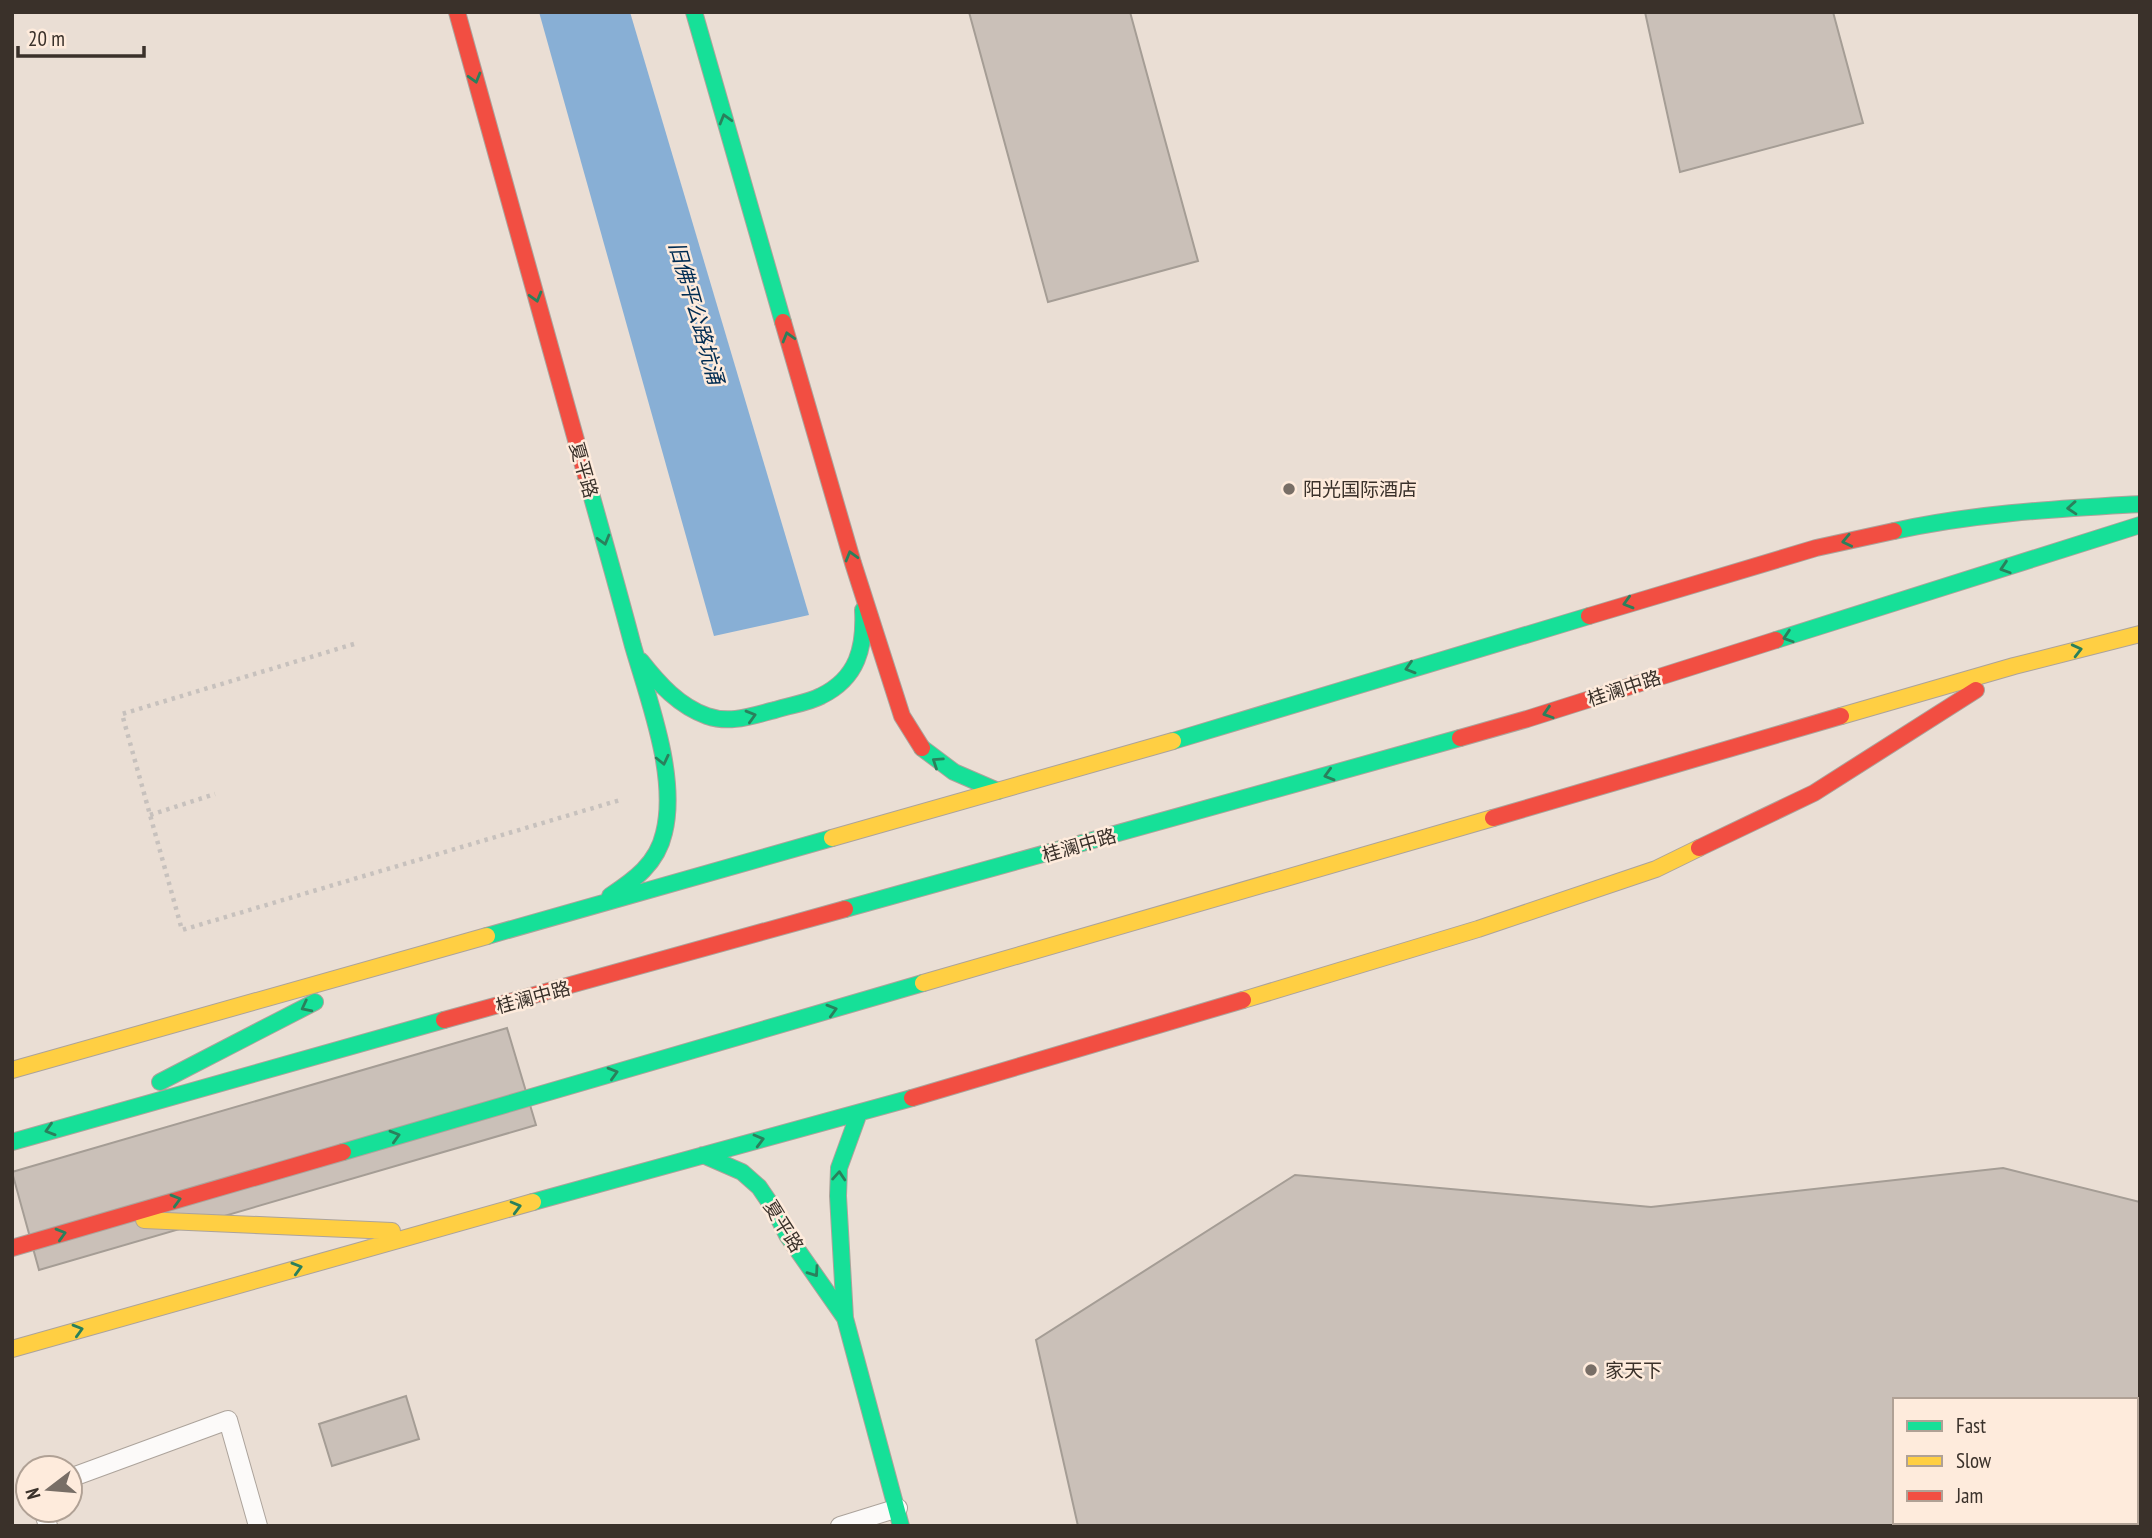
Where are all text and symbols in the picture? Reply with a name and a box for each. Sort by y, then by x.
scale bar [18,14,144,58]
text: 20 m [28,25,65,52]
one-way arrow [467,72,481,84]
one-way arrow [718,113,733,125]
water label: 旧佛平公路坑涌 [663,238,730,389]
one-way arrow [528,291,542,303]
one-way arrow [781,331,796,343]
street label: 夏平路 [565,439,603,501]
place label: 阳光国际酒店 [1303,477,1417,501]
marker: 阳光国际酒店 [1281,481,1297,497]
one-way arrow [2066,500,2077,515]
one-way arrow [1841,533,1853,548]
one-way arrow [595,534,610,546]
one-way arrow [844,550,859,562]
one-way arrow [1999,560,2011,574]
one-way arrow [1622,595,1634,609]
one-way arrow [1782,628,1794,643]
one-way arrow [2071,644,2083,658]
one-way arrow [1405,660,1417,675]
street label: 桂澜中路 [1584,665,1664,711]
one-way arrow [1542,704,1554,719]
one-way arrow [745,710,757,724]
one-way arrow [654,754,669,766]
one-way arrow [932,758,945,771]
one-way arrow [1323,766,1335,781]
street label: 桂澜中路 [1039,823,1119,867]
street label: 桂澜中路 [493,976,573,1018]
one-way arrow [301,999,313,1012]
one-way arrow [825,1003,837,1018]
one-way arrow [607,1067,619,1081]
one-way arrow [45,1122,57,1137]
one-way arrow [388,1130,400,1145]
one-way arrow [753,1134,765,1148]
one-way arrow [832,1170,847,1181]
one-way arrow [170,1194,182,1208]
street label: 夏平路 [759,1195,809,1257]
one-way arrow [510,1200,522,1215]
one-way arrow [55,1227,67,1242]
one-way arrow [291,1262,303,1277]
one-way arrow [806,1264,818,1277]
one-way arrow [72,1324,84,1338]
place label: 家天下 [1605,1358,1662,1382]
marker: 家天下 [1583,1362,1599,1378]
legend [1893,1398,2138,1524]
text: Fast [1956,1412,1986,1439]
text: Slow [1956,1447,1992,1474]
north arrow [14,1454,84,1524]
text: Jam [1955,1482,1983,1509]
text: N [20,1485,46,1502]

